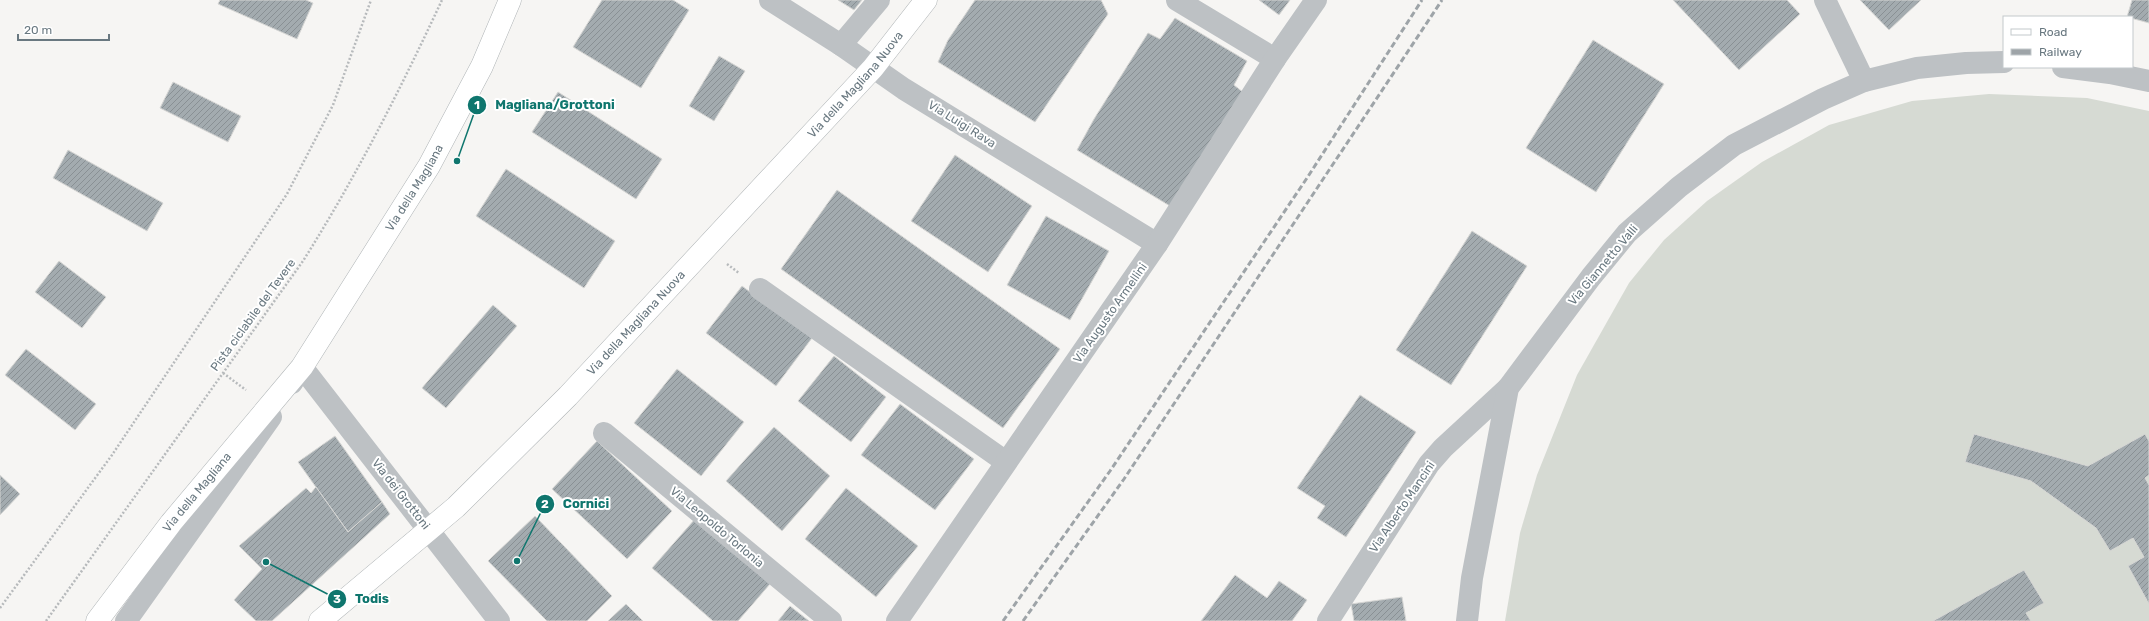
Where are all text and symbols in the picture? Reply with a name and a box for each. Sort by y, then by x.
scale bar [18,16,109,42]
legend [2003,16,2133,68]
text: 20 m [24,23,52,37]
text: Road [2039,25,2067,39]
street label: Via della Magliana Nuova [805,28,906,141]
text: Railway [2039,45,2082,59]
callout: Magliana/Grottoni [467,92,622,117]
text: Magliana/Grottoni [495,97,615,112]
text: 1 [474,98,480,112]
street label: Via Luigi Rava [925,98,999,150]
street label: Via della Magliana [383,142,446,234]
street label: Via Giannetto Valli [1565,222,1641,308]
street label: Pista ciclabile del Tevere [208,256,299,374]
street label: Via Augusto Armellini [1070,260,1150,366]
street label: Via della Magliana Nuova [584,268,688,378]
street label: Via della Magliana [160,450,234,535]
street label: Via dei Grottoni [369,456,433,532]
street label: Via Alberto Mancini [1366,459,1438,555]
street label: Via Leopoldo Torlonia [667,484,767,570]
callout: Cornici [535,491,617,516]
text: Cornici [563,496,609,511]
text: 2 [541,497,549,511]
callout: Todis [327,586,397,611]
text: Todis [355,591,389,606]
text: 3 [333,592,341,606]

